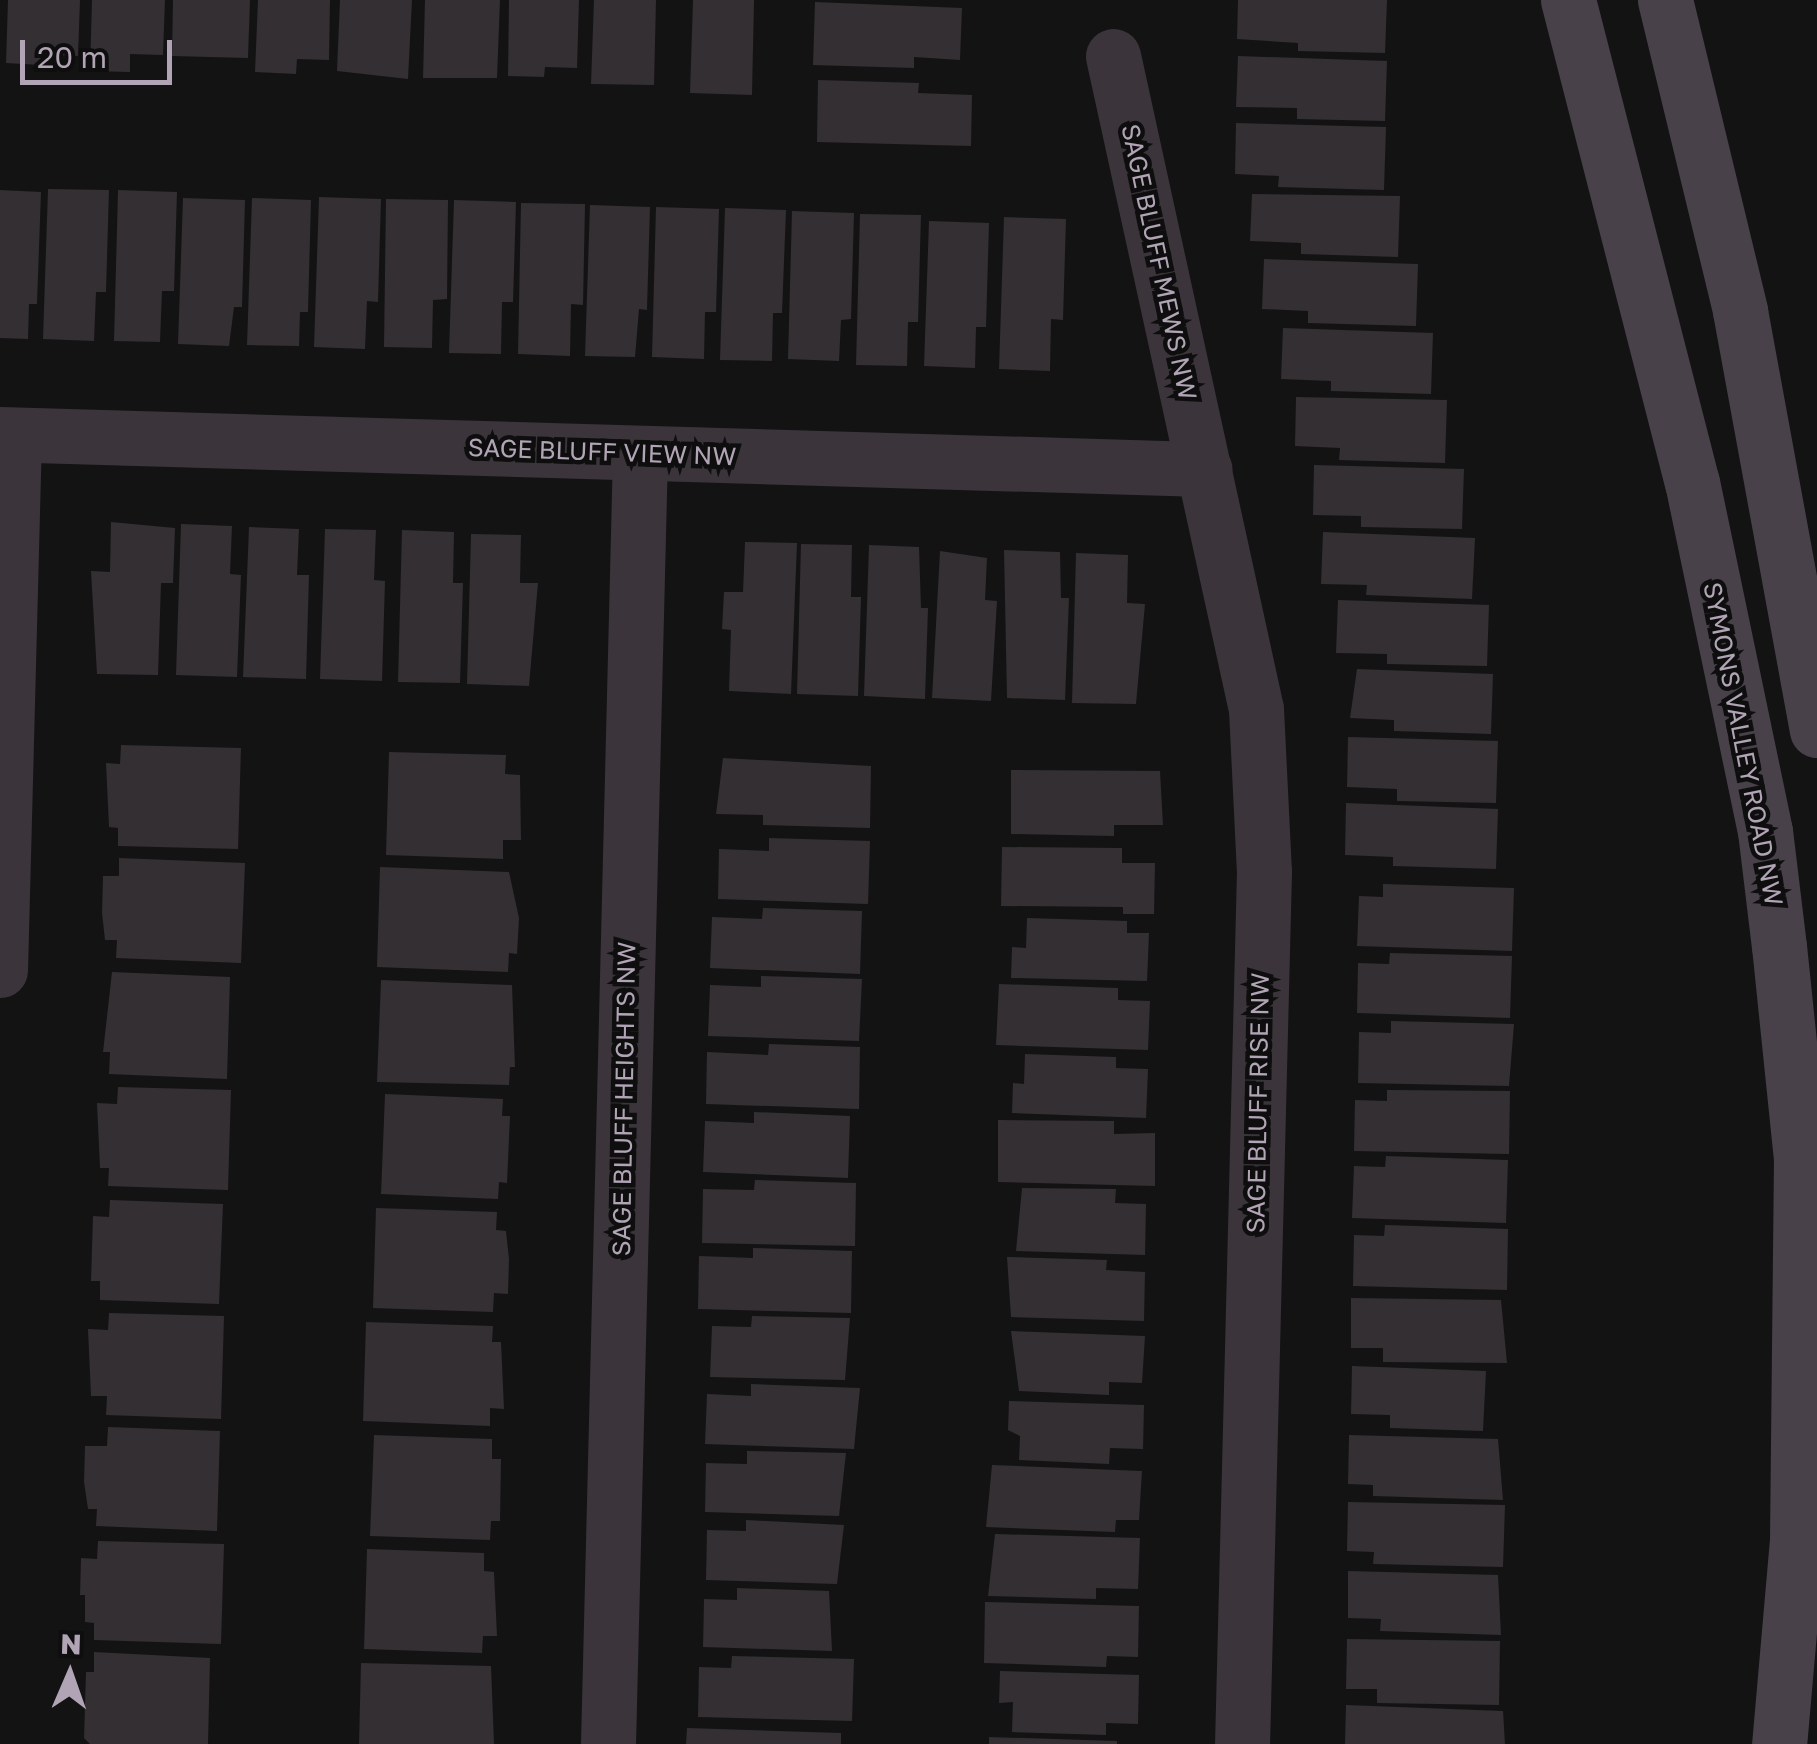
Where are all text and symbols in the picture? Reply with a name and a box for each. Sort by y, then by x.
scale bar [25,20,178,82]
text: 20 m [37,39,107,75]
street label: SAGE BLUFF MEWS NW [1115,121,1203,403]
street label: SAGE BLUFF VIEW NW [467,432,737,472]
street label: SYMONS VALLEY ROAD NW [1697,580,1789,908]
street label: SAGE BLUFF HEIGHTS NW [606,941,642,1257]
street label: SAGE BLUFF RISE NW [1241,972,1275,1234]
north arrow [20,1624,120,1724]
text: N [60,1627,82,1660]

